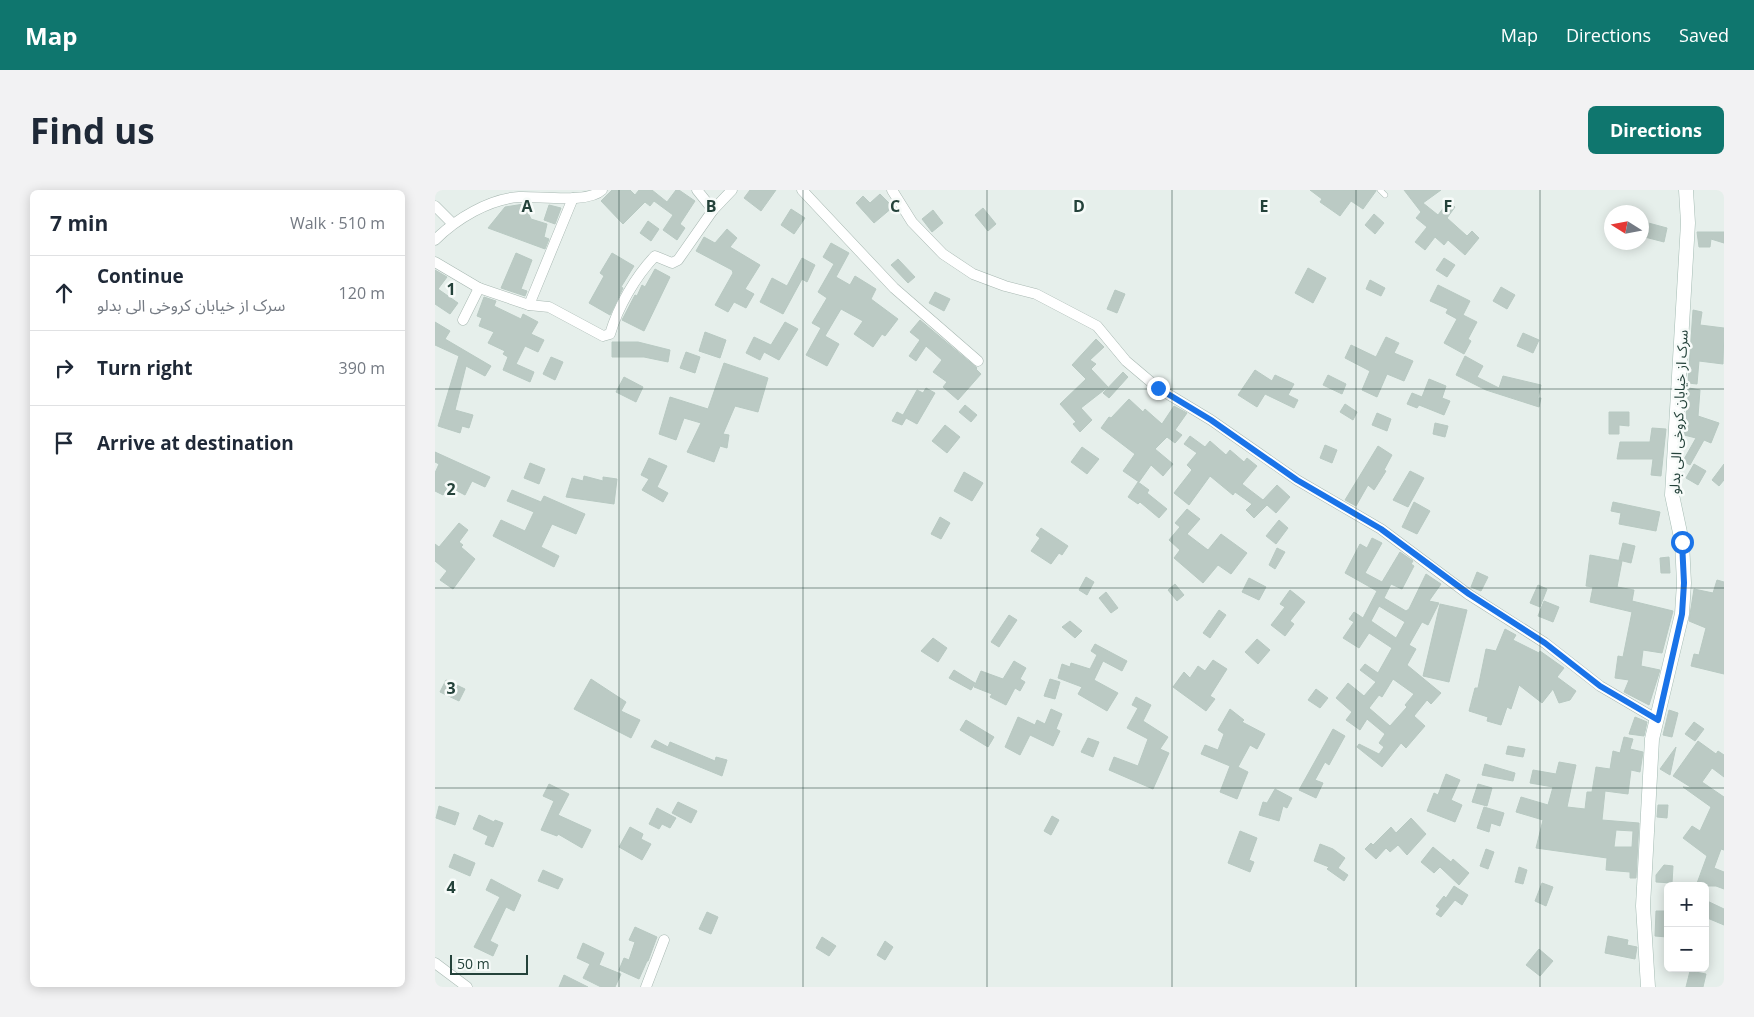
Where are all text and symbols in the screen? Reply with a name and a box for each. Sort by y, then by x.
text: Map [25,19,77,52]
text: Map [1501,23,1538,47]
text: Directions [1566,23,1651,47]
text: Saved [1679,23,1729,47]
button: Directions [1588,106,1724,154]
text: Find us [30,107,155,154]
text: A [521,195,533,217]
text: B [706,195,716,217]
text: C [890,195,900,217]
text: D [1073,195,1085,217]
text: E [1260,195,1269,217]
text: F [1444,195,1452,217]
north arrow [1604,205,1649,250]
text: 7 min [50,209,108,237]
text: Walk · 510 m [290,212,385,234]
text: Continue [97,263,184,289]
text: 1 [446,278,456,300]
icon: ahead [50,279,78,307]
text: 120 m [339,282,385,304]
text: سرک از خیابان کروخی الی بدلو [97,294,285,316]
street label: سرک از خیابان کروخی الی بدلو [1664,329,1692,495]
icon: right [50,354,78,382]
text: Turn right [97,355,192,381]
text: 390 m [339,357,385,379]
route end [1147,377,1170,400]
icon: arrive [50,429,78,457]
text: Arrive at destination [97,430,294,456]
text: 2 [446,478,456,500]
route start [1671,531,1694,554]
text: 3 [446,677,456,699]
text: 4 [446,876,456,898]
map controls [1664,882,1709,972]
button: + [1664,882,1709,927]
button: − [1664,927,1709,972]
scale bar [450,952,527,975]
text: 50 m [457,954,490,973]

